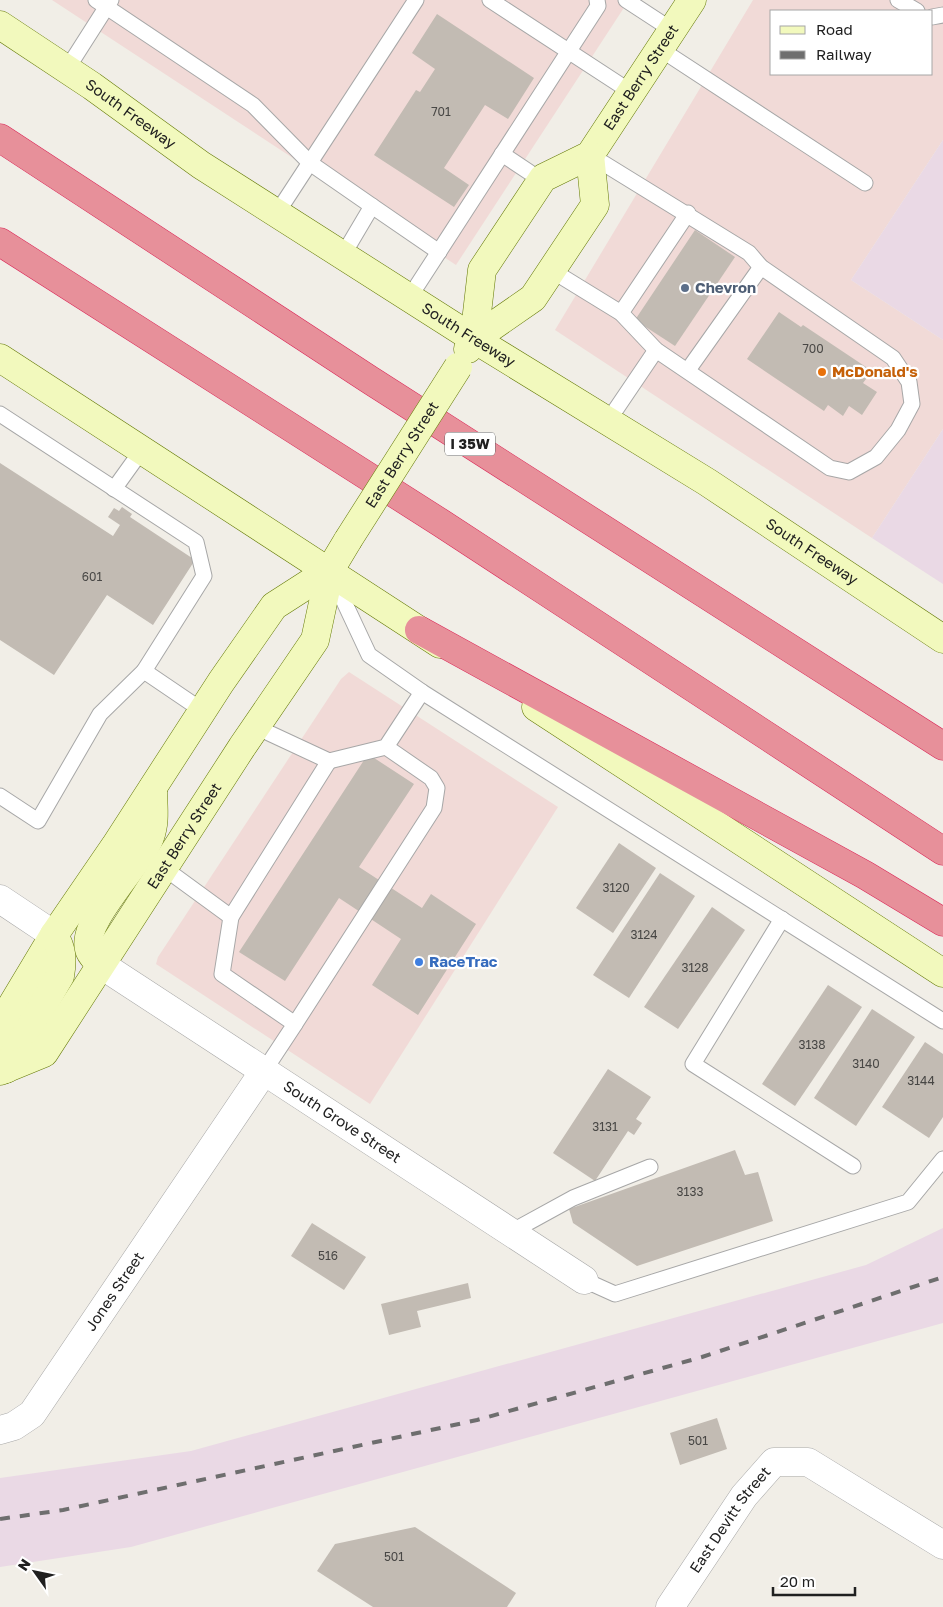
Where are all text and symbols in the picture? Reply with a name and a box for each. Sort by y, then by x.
legend [770,10,933,75]
text: Road [816,20,853,38]
street label: East Berry Street [599,21,681,133]
text: Railway [816,45,872,63]
street label: South Freeway [83,74,180,152]
house number: 701 [431,104,451,119]
place label: Chevron [695,278,756,296]
marker: Chevron [679,282,691,294]
street label: South Freeway [419,298,520,371]
house number: 700 [802,341,824,356]
place label: McDonald's [832,362,918,380]
marker: McDonald's [816,366,828,378]
street label: East Berry Street [361,398,442,511]
road number: I 35W [445,432,495,456]
street label: South Freeway [763,514,862,588]
house number: 601 [82,569,102,584]
street label: East Berry Street [143,779,224,892]
house number: 3120 [602,880,630,895]
house number: 3124 [630,927,658,942]
place label: RaceTrac [429,952,498,970]
marker: RaceTrac [413,956,425,968]
house number: 3128 [681,960,709,975]
house number: 3138 [798,1037,826,1052]
house number: 3140 [852,1056,880,1071]
house number: 3144 [907,1073,935,1088]
street label: South Grove Street [280,1076,405,1166]
house number: 3131 [592,1119,618,1134]
house number: 3133 [677,1184,703,1199]
street label: Jones Street [81,1248,147,1334]
house number: 516 [318,1248,338,1263]
house number: 501 [688,1433,708,1448]
street label: East Devitt Street [685,1462,774,1576]
north arrow [10,1547,60,1597]
house number: 501 [384,1549,404,1564]
text: N [14,1556,34,1574]
scale bar [773,1564,856,1596]
text: 20 m [780,1572,815,1590]

